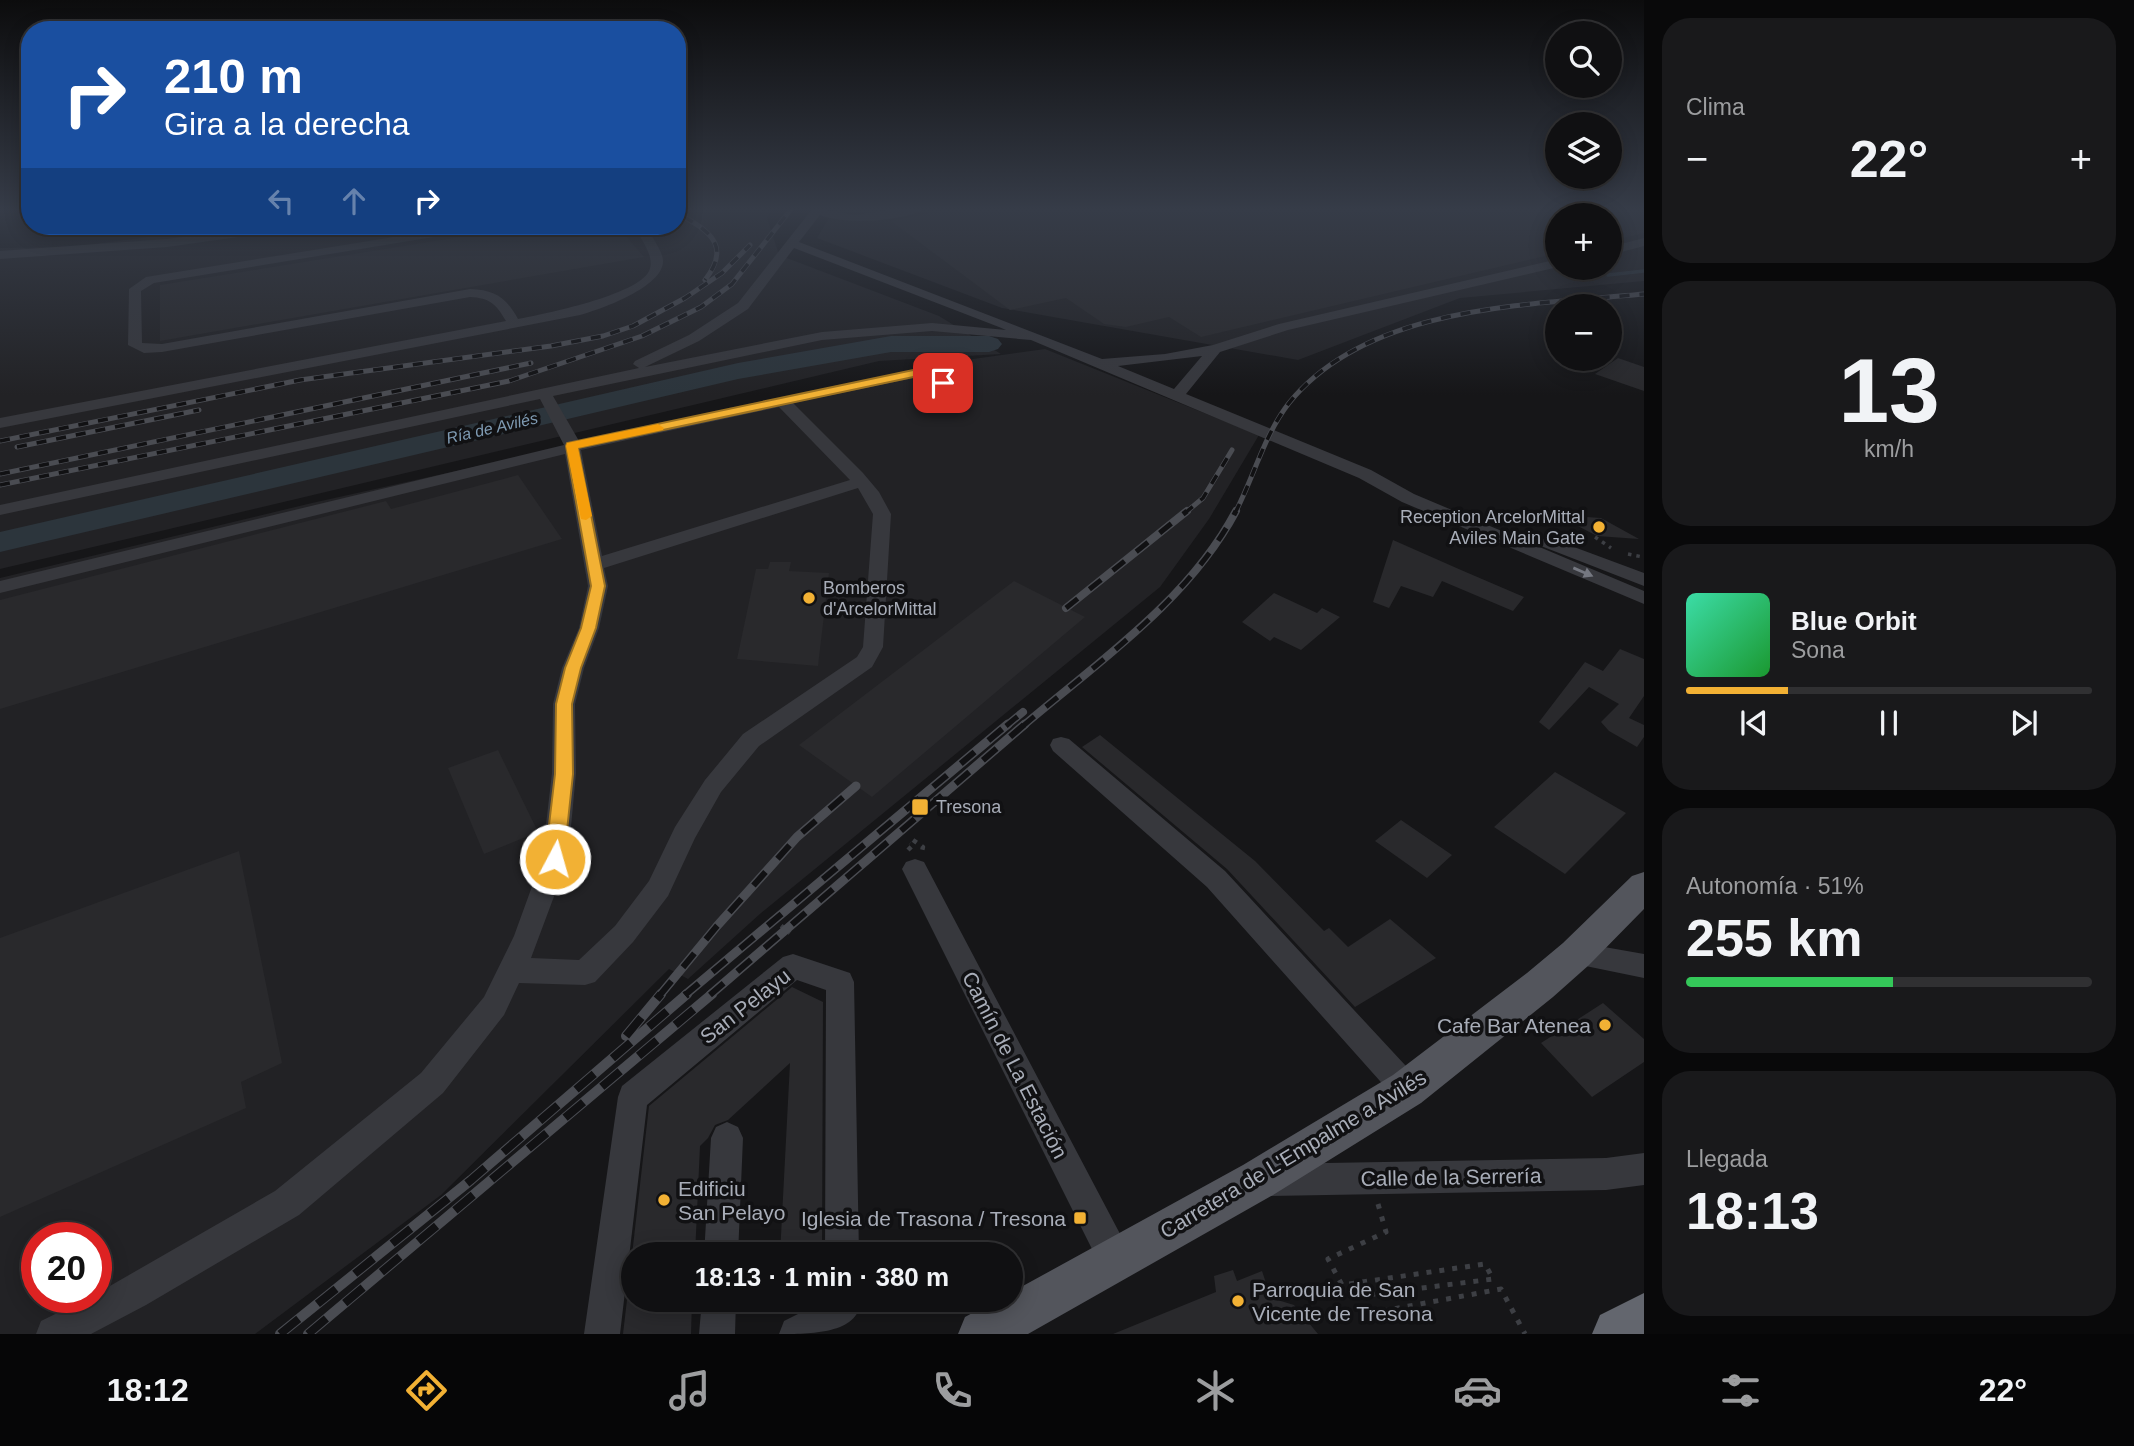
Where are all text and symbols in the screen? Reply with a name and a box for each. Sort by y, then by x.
map controls [1545,21,1622,371]
button: search [1545,21,1622,98]
icon: right [49,49,140,140]
text: 210 m [164,49,303,103]
text: Clima [1686,94,1745,120]
text: Gira a la derecha [164,106,409,142]
button: layers [1545,112,1622,189]
text: 22° [1850,130,1928,188]
text: − [1686,138,1708,180]
text: + [2070,138,2092,180]
icon: left [262,182,300,220]
icon: ahead [335,182,373,220]
icon: right [408,182,446,220]
button: + [1545,203,1622,280]
button: − [1545,294,1622,371]
text: 13 [1838,340,1940,441]
pin [913,353,973,413]
icon: arrive [924,364,962,402]
water label: Ría de Avilés [445,409,539,447]
text: km/h [1864,436,1914,462]
place label: Reception ArcelorMittal Aviles Main Gate [1400,507,1585,548]
marker: Reception ArcelorMittal Aviles Main Gate [1591,519,1607,535]
one-way arrow [1573,567,1594,578]
place label: Bomberos d'ArcelorMittal [823,578,936,619]
marker: Bomberos d'ArcelorMittal [801,590,817,606]
text: Blue Orbit [1791,606,1917,636]
text: Sona [1791,637,1845,663]
icon: previous [1735,704,1773,742]
icon: pause [1870,704,1908,742]
icon: next [2005,704,2043,742]
marker: Tresona [910,797,930,817]
place label: Tresona [936,797,1002,817]
position arrow [518,822,592,896]
text: Autonomía · 51% [1686,873,1864,899]
text: 255 km [1686,909,1862,967]
street label: San Pelayu [696,964,794,1048]
street label: Camín de La Estación [958,968,1072,1162]
place label: Cafe Bar Atenea [1437,1014,1591,1037]
marker: Cafe Bar Atenea [1597,1017,1613,1033]
street label: Carretera de L'Empalme a Avilés [1156,1065,1430,1243]
text: Llegada [1686,1146,1768,1172]
street label: Calle de la Serrería [1360,1164,1542,1190]
place label: Edificiu San Pelayo [678,1177,785,1224]
text: 18:13 [1686,1182,1819,1240]
marker: Edificiu San Pelayo [656,1192,672,1208]
place label: Iglesia de Trasona / Tresona [801,1207,1066,1230]
marker: Iglesia de Trasona / Tresona [1072,1210,1088,1226]
speed limit sign: 20 [21,1222,112,1313]
text: 18:13 · 1 min · 380 m [695,1262,949,1292]
place label: Parroquia de San Vicente de Tresona [1252,1278,1433,1325]
marker: Parroquia de San Vicente de Tresona [1230,1293,1246,1309]
icon: directions [402,1366,451,1415]
icon: music [665,1366,714,1415]
icon: phone [928,1366,977,1415]
icon: climate [1191,1366,1240,1415]
icon: car [1453,1366,1502,1415]
icon: filters [1716,1366,1765,1415]
text: 18:12 [107,1372,189,1408]
text: 22° [1979,1372,2027,1408]

